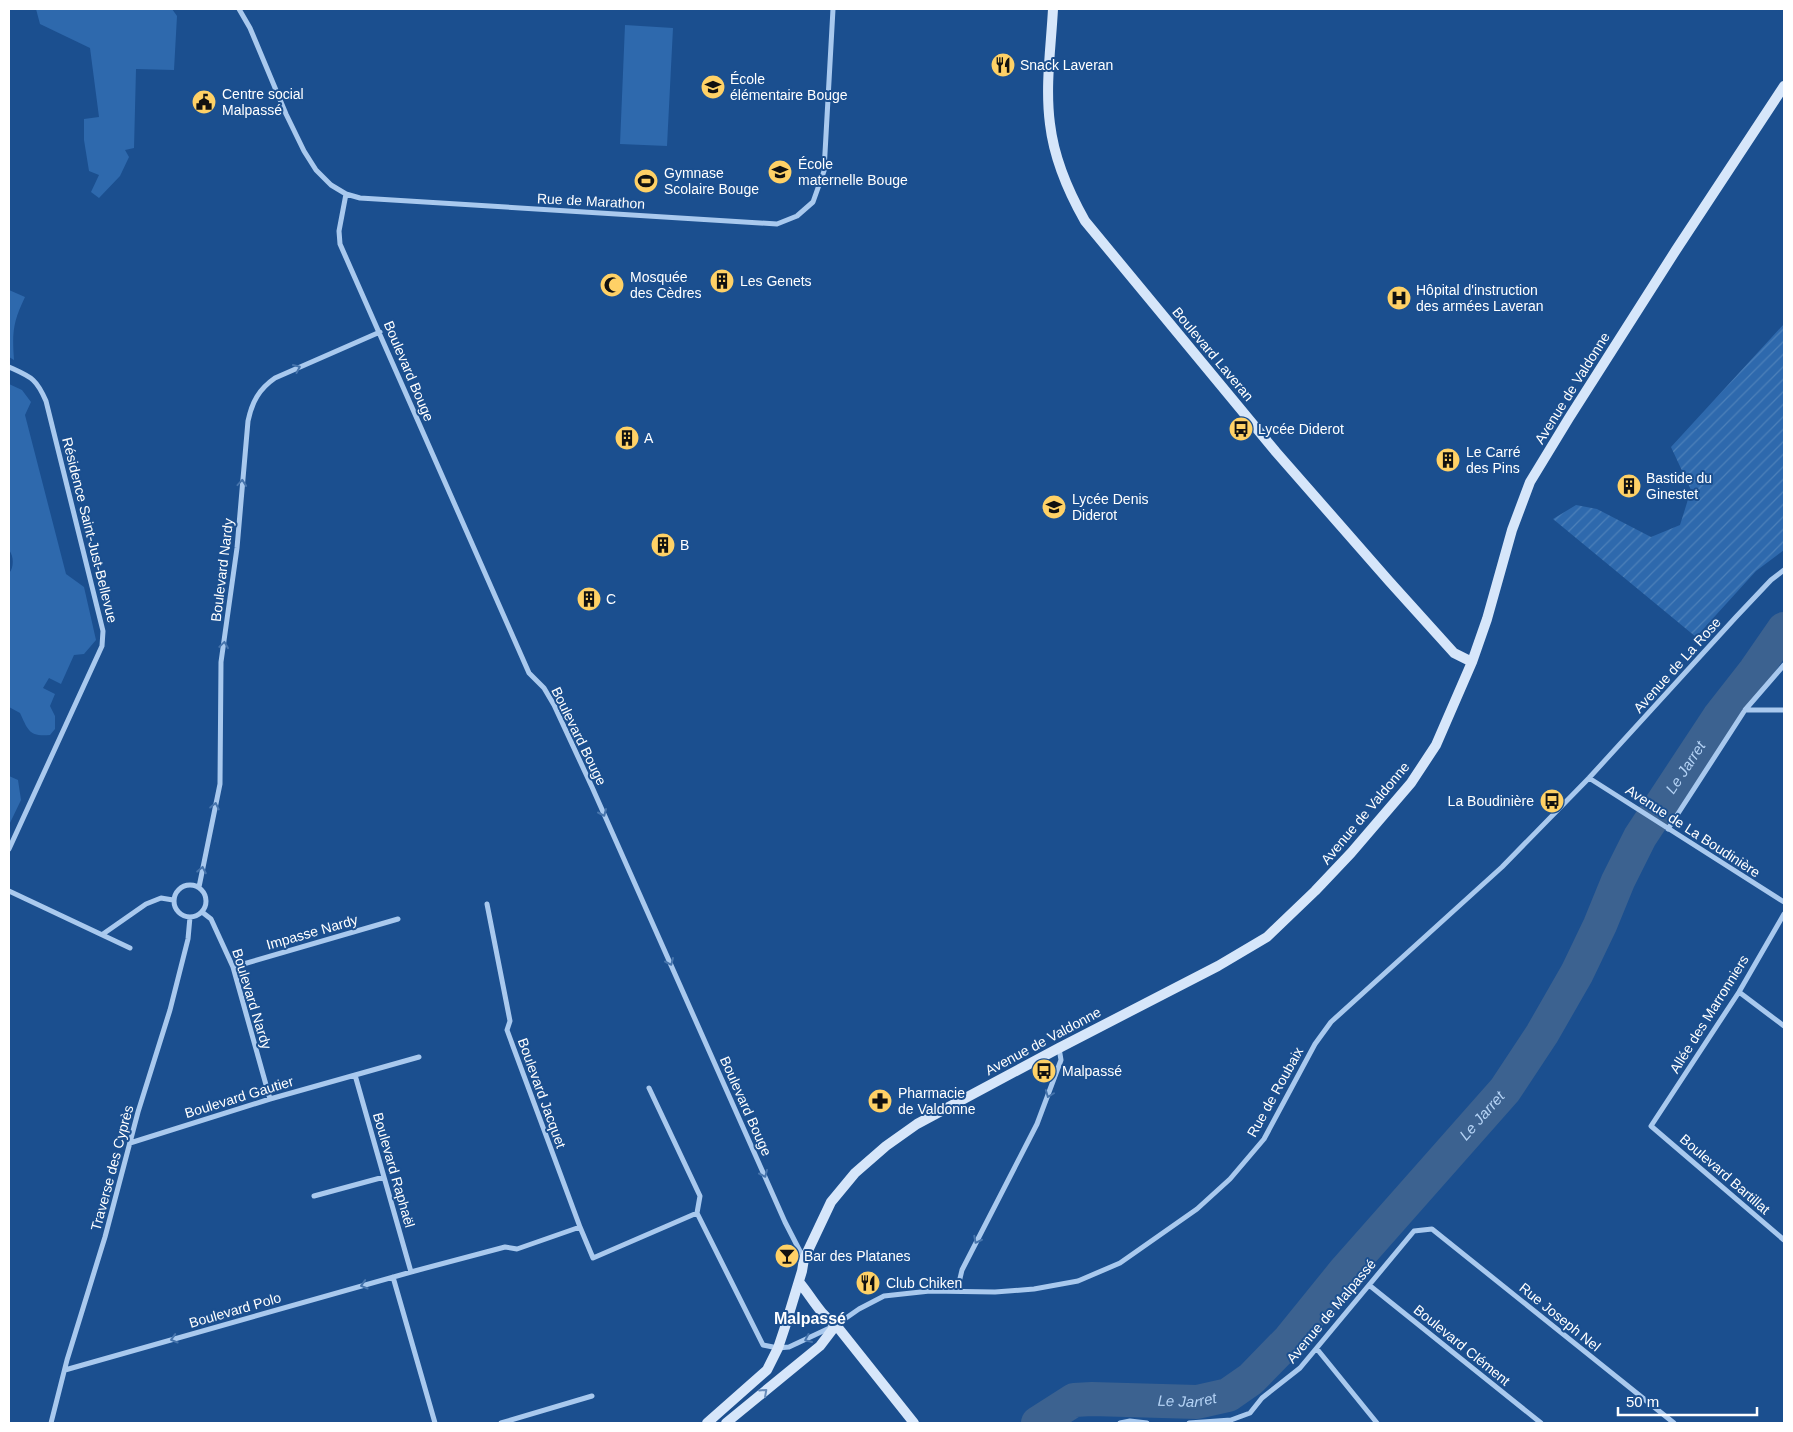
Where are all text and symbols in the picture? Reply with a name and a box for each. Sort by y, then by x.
restaurant icon: Snack Laveran [990,52,1016,78]
place label: Snack Laveran [1020,57,1113,73]
place label: École élémentaire Bouge [730,71,848,103]
school or university icon: École élémentaire Bouge [700,74,726,100]
place label: Centre social Malpassé [222,86,304,118]
public building icon: Centre social Malpassé [191,89,217,115]
place label: École maternelle Bouge [798,156,908,188]
school or university icon: École maternelle Bouge [767,159,793,185]
place label: Gymnase Scolaire Bouge [664,165,759,197]
sports icon: Gymnase Scolaire Bouge [633,168,659,194]
street label: Rue de Marathon [537,190,645,212]
building icon: Les Genets [709,268,735,294]
place label: Mosquée des Cèdres [630,269,702,301]
mosque icon: Mosquée des Cèdres [599,272,625,298]
place label: Les Genets [740,273,812,289]
place label: Hôpital d'instruction des armées Laveran [1416,282,1544,314]
hospital icon: Hôpital d'instruction des armées Laveran [1386,285,1412,311]
street label: Boulevard Laveran [1169,304,1257,404]
street label: Boulevard Bouge [381,318,437,424]
street label: Avenue de Valdonne [1531,329,1613,447]
one-way arrow [292,363,301,374]
bus stop icon: Lycée Diderot [1228,416,1254,442]
place label: Lycée Diderot [1258,421,1344,437]
building icon: A [614,425,640,451]
place label: A [644,430,654,446]
street label: Résidence Saint-Just-Bellevue [59,436,121,625]
place label: Le Carré des Pins [1466,444,1521,476]
building icon: Le Carré des Pins [1435,447,1461,473]
place label: Bastide du Ginestet [1646,470,1712,502]
building icon: Bastide du Ginestet [1616,473,1642,499]
one-way arrow [237,479,248,487]
place label: Lycée Denis Diderot [1072,491,1149,523]
school or university icon: Lycée Denis Diderot [1041,494,1067,520]
street label: Boulevard Nardy [208,517,236,623]
building icon: B [650,532,676,558]
place label: B [680,537,689,553]
building icon: C [576,586,602,612]
place label: C [606,591,616,607]
street label: Avenue de La Rose [1630,614,1724,716]
one-way arrow [218,640,228,649]
street label: Boulevard Bouge [548,684,610,788]
water label: Le Jarret [1662,737,1709,797]
street label: Avenue de Valdonne [1318,758,1413,867]
street label: Avenue de La Boudinière [1623,782,1763,881]
bus stop icon: La Boudinière [1539,788,1565,814]
place label: La Boudinière [1448,793,1534,809]
one-way arrow [209,802,220,811]
one-way arrow [597,808,608,817]
one-way arrow [196,866,206,875]
street label: Impasse Nardy [265,911,359,953]
street label: Boulevard Nardy [229,947,275,1051]
street label: Allée des Marronniers [1666,952,1752,1076]
one-way arrow [663,957,674,966]
street label: Avenue de Valdonne [982,1004,1104,1078]
street label: Boulevard Jacquet [515,1036,569,1150]
street label: Rue de Roubaix [1244,1044,1306,1140]
street label: Boulevard Bouge [717,1054,775,1159]
bus stop icon: Malpassé [1031,1058,1057,1084]
place label: Malpassé [1062,1063,1122,1079]
street label: Boulevard Gautier [183,1073,296,1121]
place label: Pharmacie de Valdonne [898,1085,976,1117]
water label: Le Jarret [1456,1087,1508,1143]
pharmacy icon: Pharmacie de Valdonne [867,1088,893,1114]
one-way arrow [1044,1089,1055,1098]
street label: Traverse des Cyprès [88,1103,136,1233]
street label: Boulevard Raphaël [370,1111,418,1229]
street label: Boulevard Bartillat [1677,1131,1773,1217]
one-way arrow [758,1169,769,1178]
one-way arrow [973,1234,983,1243]
bar icon: Bar des Platanes [774,1243,800,1269]
place label: Bar des Platanes [804,1248,911,1264]
street label: Avenue de Malpassé [1283,1256,1379,1366]
restaurant icon: Club Chiken [855,1270,881,1296]
place label: Club Chiken [886,1275,962,1291]
street label: Rue Joseph Nel [1516,1279,1604,1355]
one-way arrow [360,1280,369,1290]
street label: Boulevard Polo [187,1289,283,1331]
street label: Boulevard Clément [1411,1301,1513,1389]
district label: Malpassé [774,1310,846,1327]
one-way arrow [804,1332,813,1343]
one-way arrow [170,1334,179,1344]
scale bar [1618,1384,1757,1416]
one-way arrow [758,1389,767,1398]
water label: Le Jarret [1157,1389,1219,1410]
text: 50 m [1626,1393,1659,1410]

